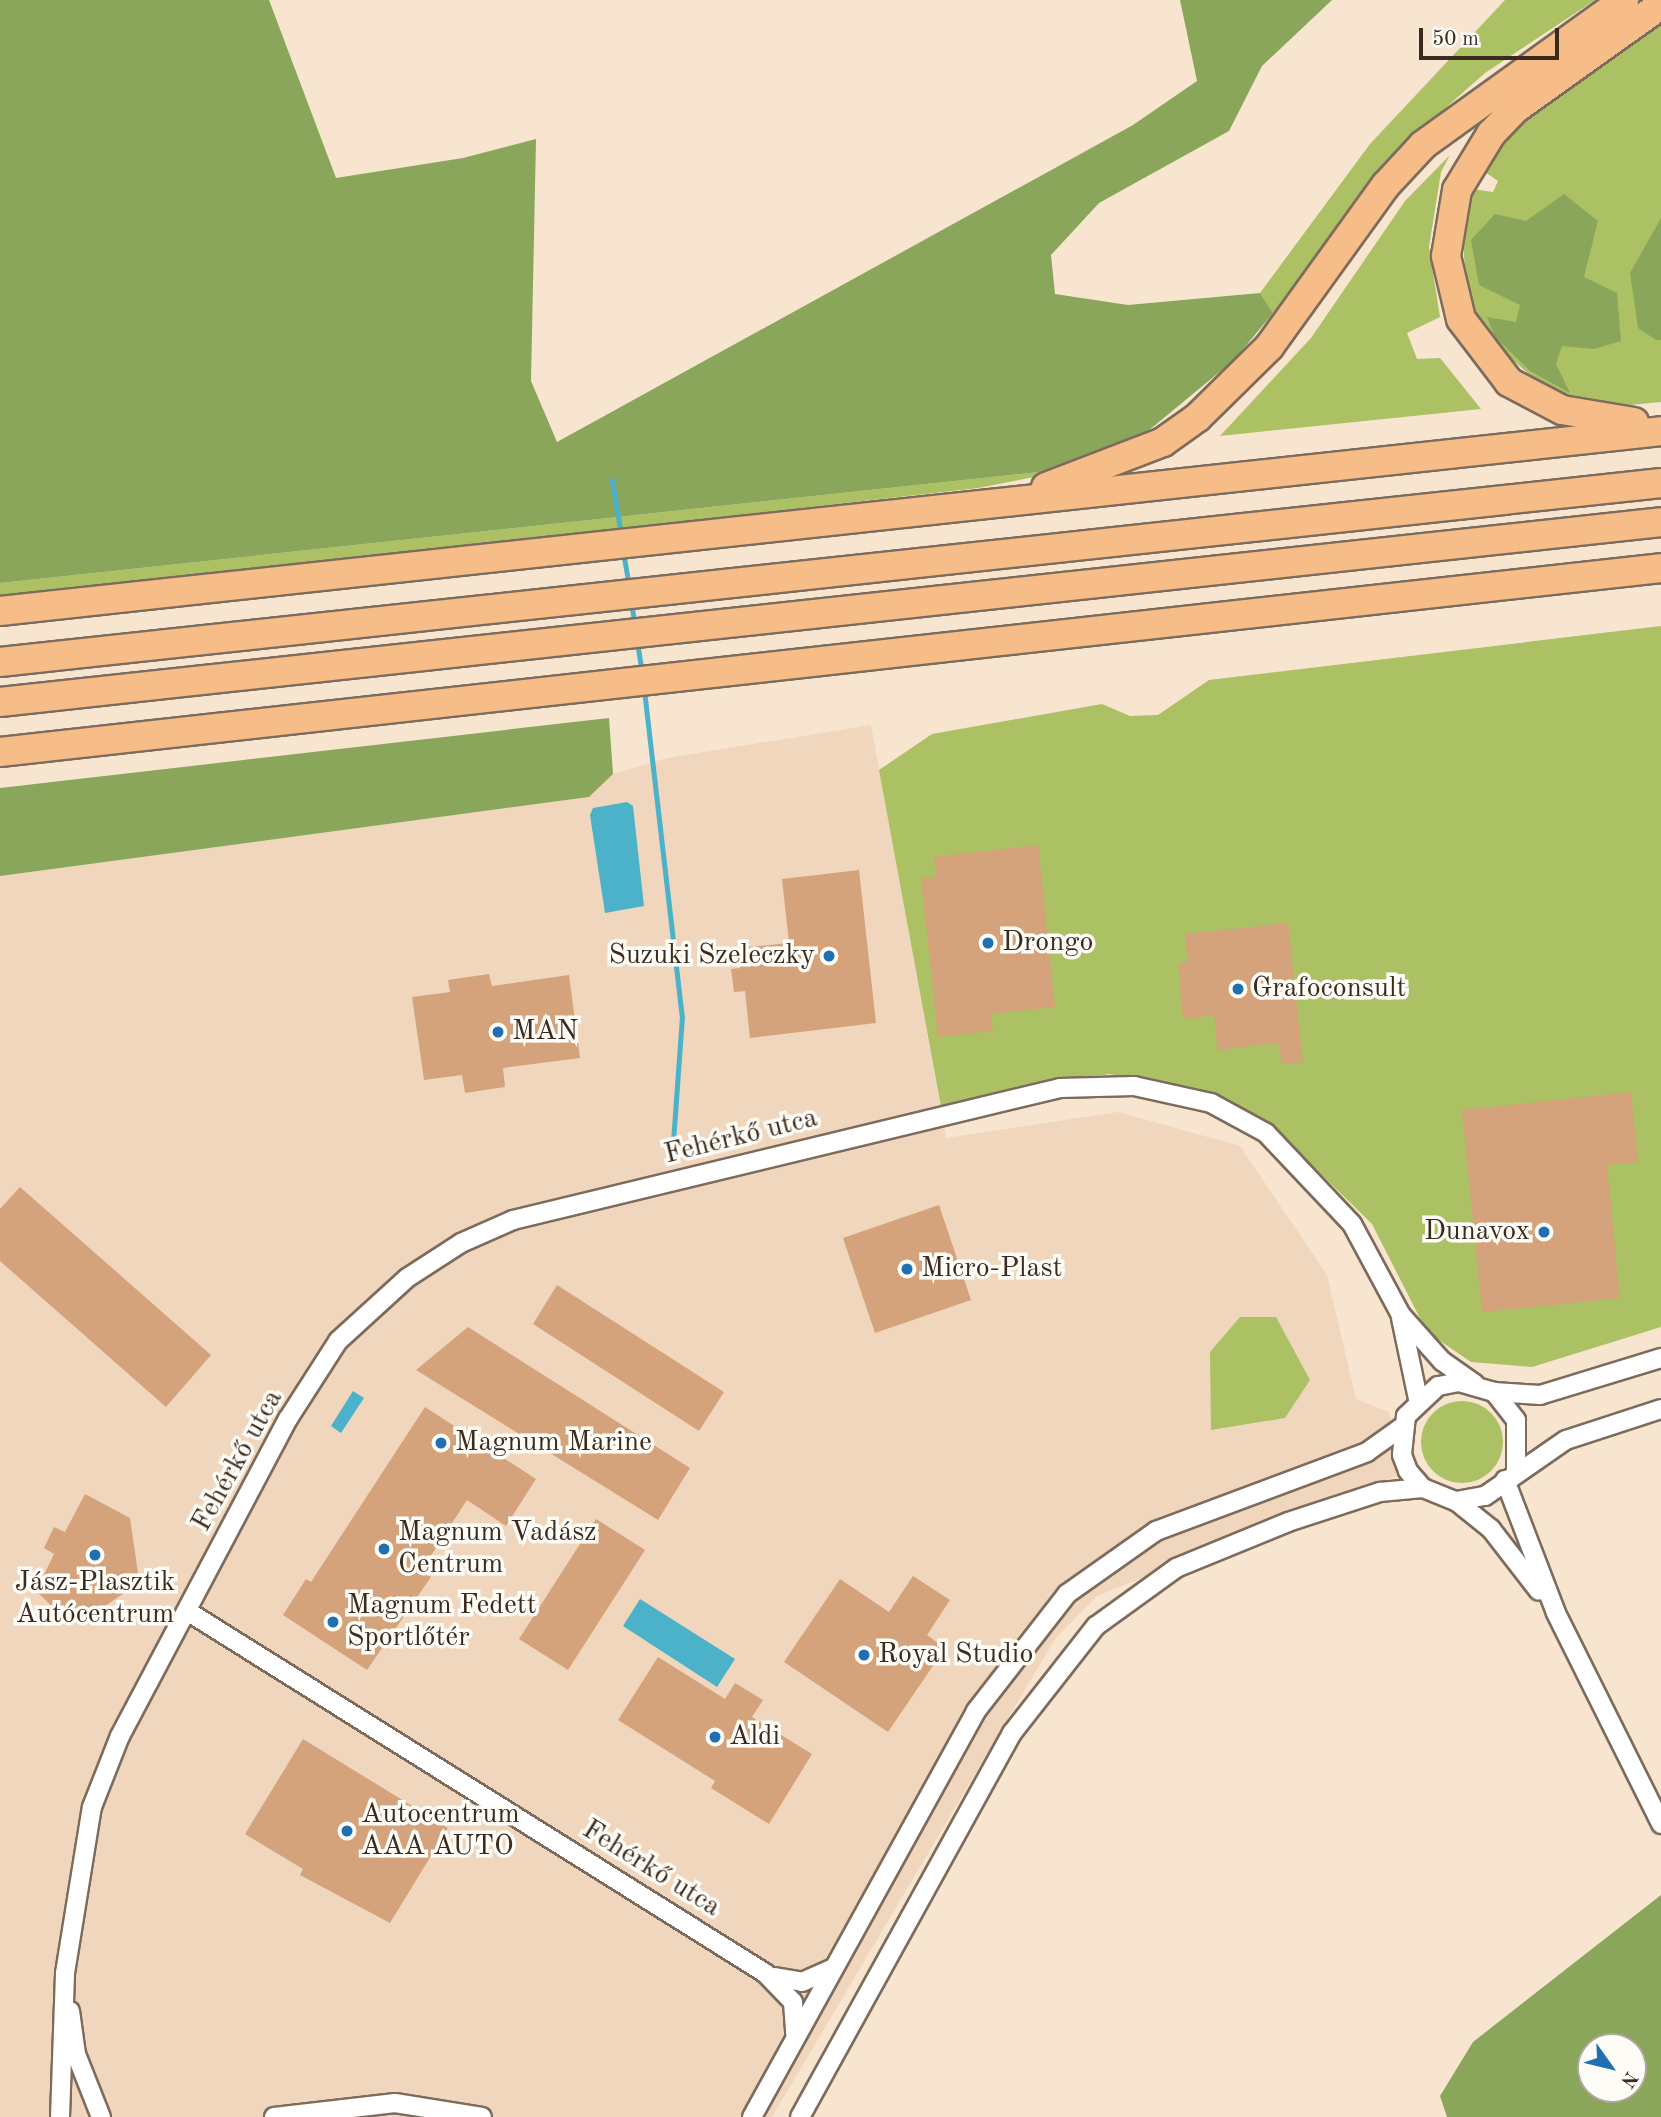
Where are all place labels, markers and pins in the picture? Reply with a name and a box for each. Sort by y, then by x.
place label: Drongo [1002,926,1093,960]
marker: Drongo [980,935,996,951]
place label: Suzuki Szeleczky [609,939,815,973]
marker: Suzuki Szeleczky [821,948,837,964]
place label: Grafoconsult [1252,972,1406,1006]
marker: Grafoconsult [1230,981,1246,997]
place label: MAN [512,1015,578,1049]
marker: MAN [490,1024,506,1040]
place label: Dunavox [1424,1215,1530,1249]
marker: Dunavox [1536,1224,1552,1240]
place label: Micro-Plast [921,1252,1062,1286]
marker: Micro-Plast [899,1261,915,1277]
place label: Magnum Marine [455,1426,652,1460]
marker: Magnum Marine [433,1435,449,1451]
place label: Magnum Vadász Centrum [398,1516,597,1582]
marker: Magnum Vadász Centrum [376,1541,392,1557]
marker: Jász-Plasztik Autócentrum [87,1547,103,1563]
place label: Jász-Plasztik Autócentrum [15,1566,175,1632]
place label: Magnum Fedett Sportlőtér [347,1589,536,1655]
marker: Magnum Fedett Sportlőtér [325,1614,341,1630]
place label: Royal Studio [878,1638,1033,1672]
marker: Royal Studio [856,1647,872,1663]
place label: Aldi [729,1720,780,1754]
marker: Aldi [707,1729,723,1745]
place label: Autocentrum AAA AUTO [361,1798,520,1864]
marker: Autocentrum AAA AUTO [339,1823,355,1839]

